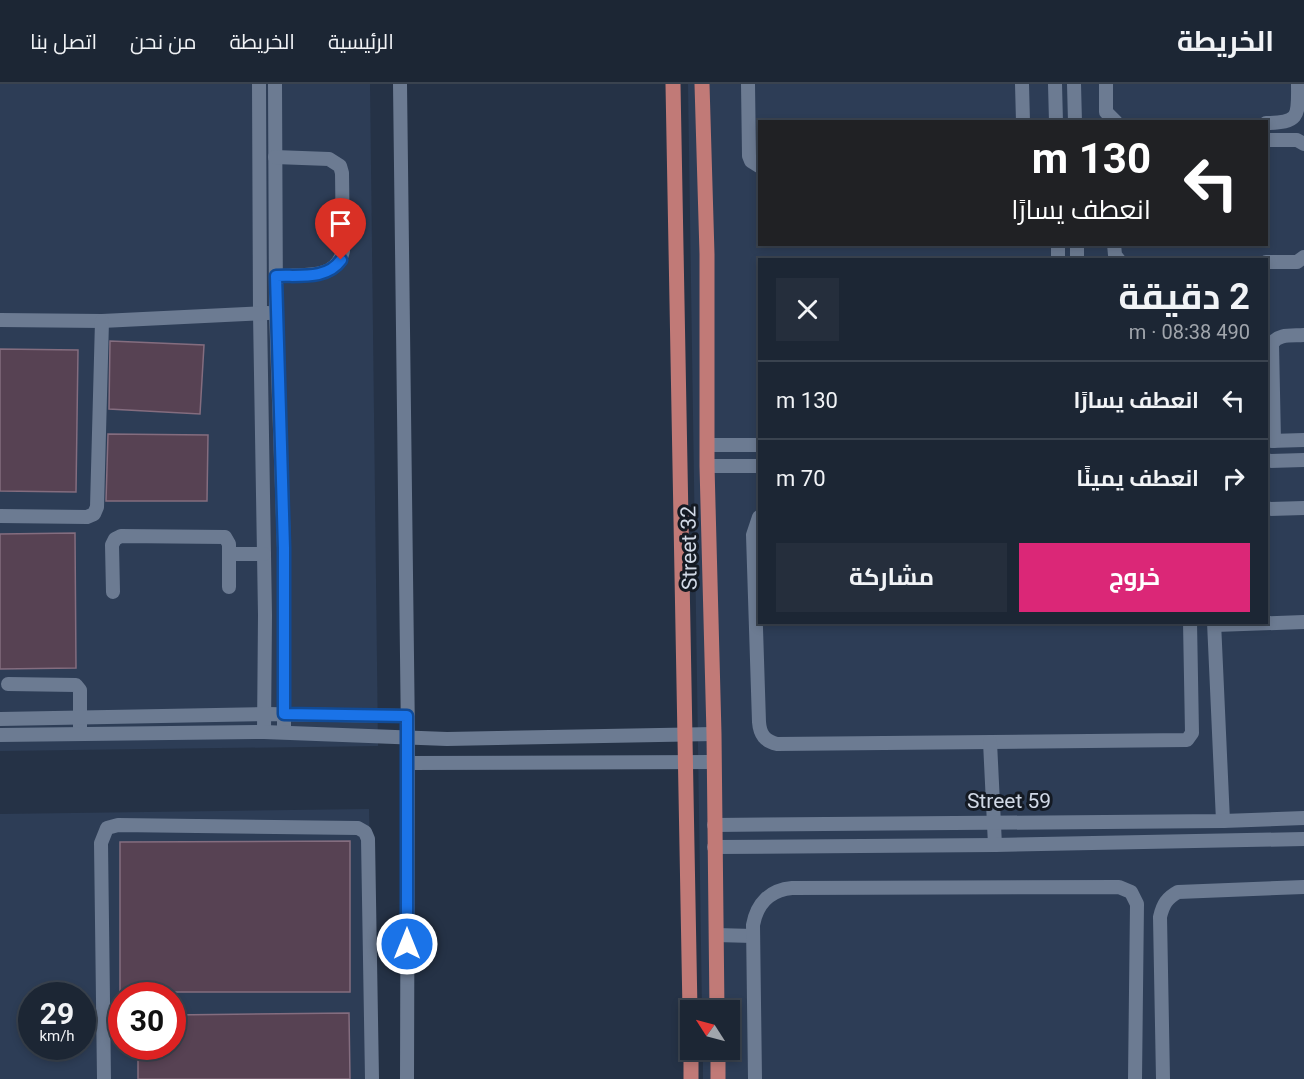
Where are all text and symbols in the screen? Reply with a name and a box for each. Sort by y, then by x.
text: الخريطة [1177,25,1274,58]
text: اتصل بنا [30,30,97,54]
text: من نحن [130,30,196,54]
text: الخريطة [229,30,295,54]
text: الرئيسية [328,30,394,54]
text: 130 m [1032,134,1151,183]
icon: left [1172,144,1250,222]
text: انعطف يسارًا [1011,194,1151,226]
pin [315,198,366,260]
icon: arrive [324,207,357,240]
text: 2 دقيقة [1119,276,1250,318]
button: close [776,278,839,341]
text: 490 m · 08:38 [1129,320,1250,344]
icon: left [1217,384,1250,417]
text: 130 m [776,388,838,413]
text: انعطف يسارًا [1074,388,1199,413]
icon: right [1217,462,1250,495]
text: 70 m [776,466,826,491]
text: انعطف يمينًا [1076,466,1199,491]
street label: Street 32 [676,505,702,590]
button: مشاركة [776,543,1007,612]
button: خروج [1019,543,1250,612]
street label: Street 59 [967,789,1051,813]
position arrow [375,912,439,976]
speed limit sign: 30 [108,982,186,1060]
text: 29 [40,996,74,1031]
north arrow [680,1000,740,1060]
map controls [680,1000,740,1060]
text: km/h [39,1027,75,1045]

